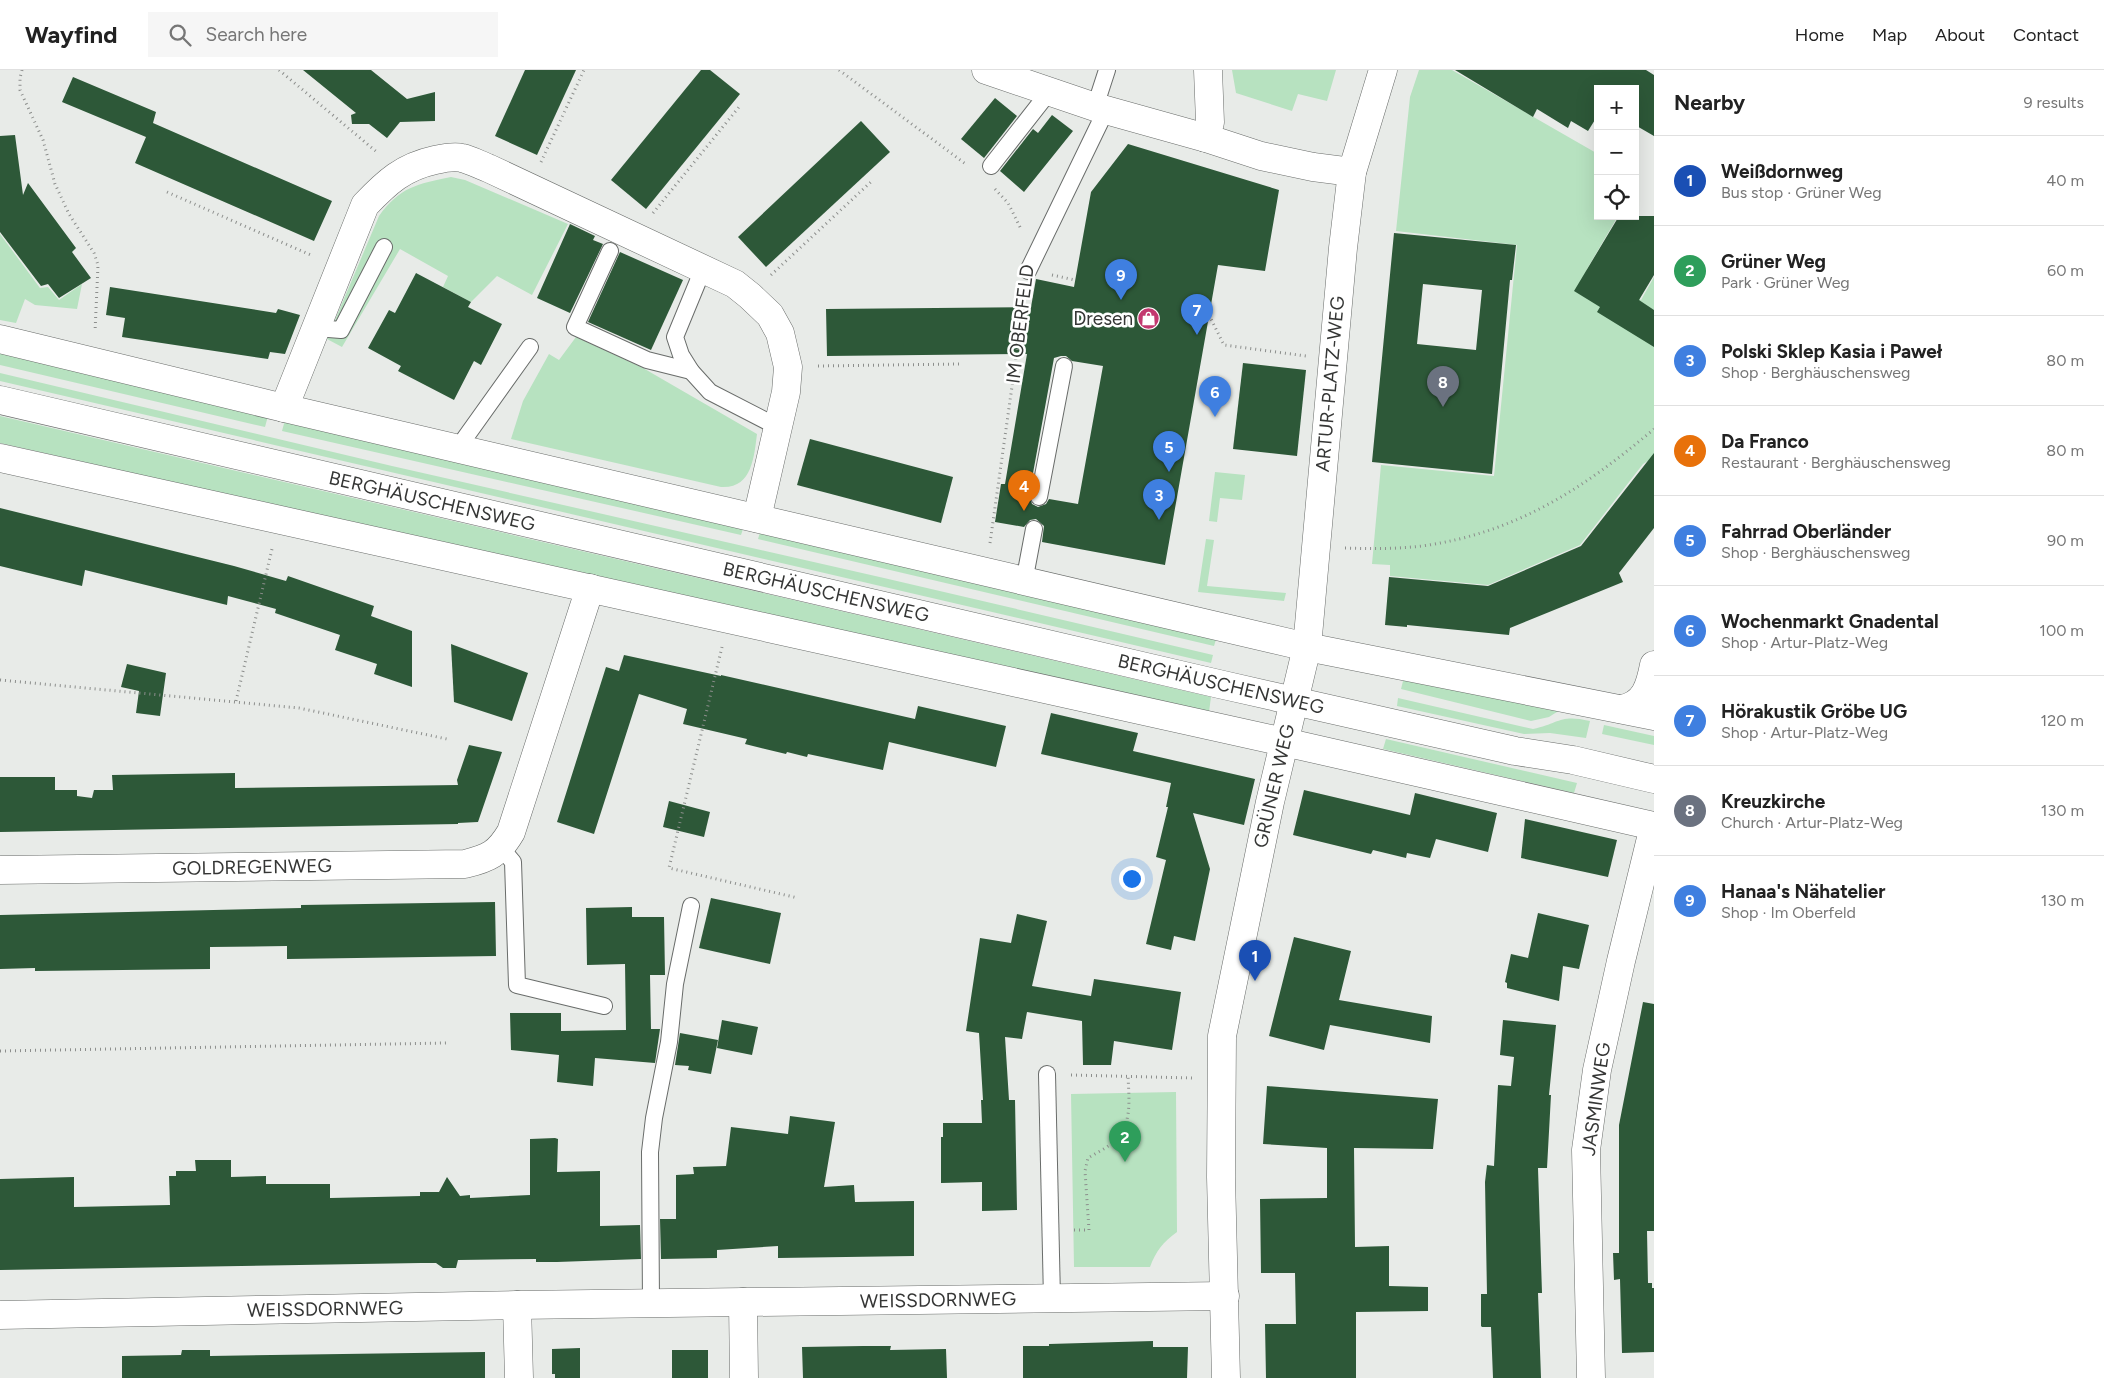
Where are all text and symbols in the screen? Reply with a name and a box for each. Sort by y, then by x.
search box [148,12,498,57]
text: Wayfind [25,20,118,49]
icon: search [166,21,194,49]
text: Search here [206,23,307,46]
text: Home [1795,24,1844,46]
text: Map [1872,24,1907,46]
text: About [1935,24,1985,46]
text: Contact [2013,24,2079,46]
map controls [1594,85,1639,220]
button: + [1594,85,1639,130]
text: Nearby [1674,90,1745,115]
text: 9 results [2023,93,2084,112]
button: − [1594,130,1639,175]
text: Weißdornweg [1721,160,1843,183]
text: 1 [1687,171,1693,190]
text: 40 m [2046,171,2084,190]
button: locate [1594,175,1639,220]
text: Bus stop · Grüner Weg [1721,183,1882,202]
text: Grüner Weg [1721,250,1826,273]
pin: 9 [1105,259,1137,300]
text: 2 [1685,261,1695,280]
text: 60 m [2047,261,2084,280]
street label: IM OBERFELD [1001,263,1039,385]
text: Park · Grüner Weg [1721,273,1850,292]
pin: 7 [1181,294,1213,335]
street label: ARTUR-PLATZ-WEG [1311,295,1349,473]
shop icon: Dresen [1137,306,1161,330]
place label: Dresen [1073,307,1133,330]
text: Polski Sklep Kasia i Paweł [1721,340,1942,363]
text: 3 [1686,351,1694,370]
text: 80 m [2046,351,2084,370]
text: Shop · Berghäuschensweg [1721,363,1910,382]
pin: 8 [1427,366,1459,407]
pin: 6 [1199,376,1231,417]
text: Da Franco [1721,430,1809,453]
pin: 5 [1153,431,1185,472]
text: 4 [1685,441,1695,460]
text: 80 m [2046,441,2084,460]
text: Restaurant · Berghäuschensweg [1721,453,1951,472]
street label: BERGHÄUSCHENSWEG [327,466,537,536]
pin: 4 [1008,470,1040,511]
pin: 3 [1143,479,1175,520]
text: Fahrrad Oberländer [1721,520,1891,543]
text: 5 [1685,531,1695,550]
text: 90 m [2047,531,2084,550]
text: Shop · Berghäuschensweg [1721,543,1910,562]
street label: BERGHÄUSCHENSWEG [721,557,931,627]
text: Wochenmarkt Gnadental [1721,610,1939,633]
text: 6 [1685,621,1695,640]
text: 100 m [2039,621,2084,640]
text: Shop · Artur-Platz-Weg [1721,633,1888,652]
street label: BERGHÄUSCHENSWEG [1116,649,1326,719]
text: Hörakustik Gröbe UG [1721,700,1907,723]
text: 7 [1686,711,1694,730]
text: 120 m [2041,711,2084,730]
street label: GRÜNER WEG [1249,722,1299,850]
text: Shop · Artur-Platz-Weg [1721,723,1888,742]
text: Kreuzkirche [1721,790,1825,813]
text: 8 [1685,801,1695,820]
text: 130 m [2041,801,2084,820]
text: Church · Artur-Platz-Weg [1721,813,1903,832]
street label: GOLDREGENWEG [172,854,332,880]
your location [1119,866,1145,892]
text: Hanaa's Nähatelier [1721,880,1886,903]
text: 9 [1685,891,1695,910]
text: 130 m [2041,891,2084,910]
text: Shop · Im Oberfeld [1721,903,1856,922]
pin: 1 [1239,940,1271,981]
street label: JASMINWEG [1577,1041,1615,1157]
pin: 2 [1109,1121,1141,1162]
street label: WEISSDORNWEG [860,1287,1016,1313]
street label: WEISSDORNWEG [247,1296,403,1322]

